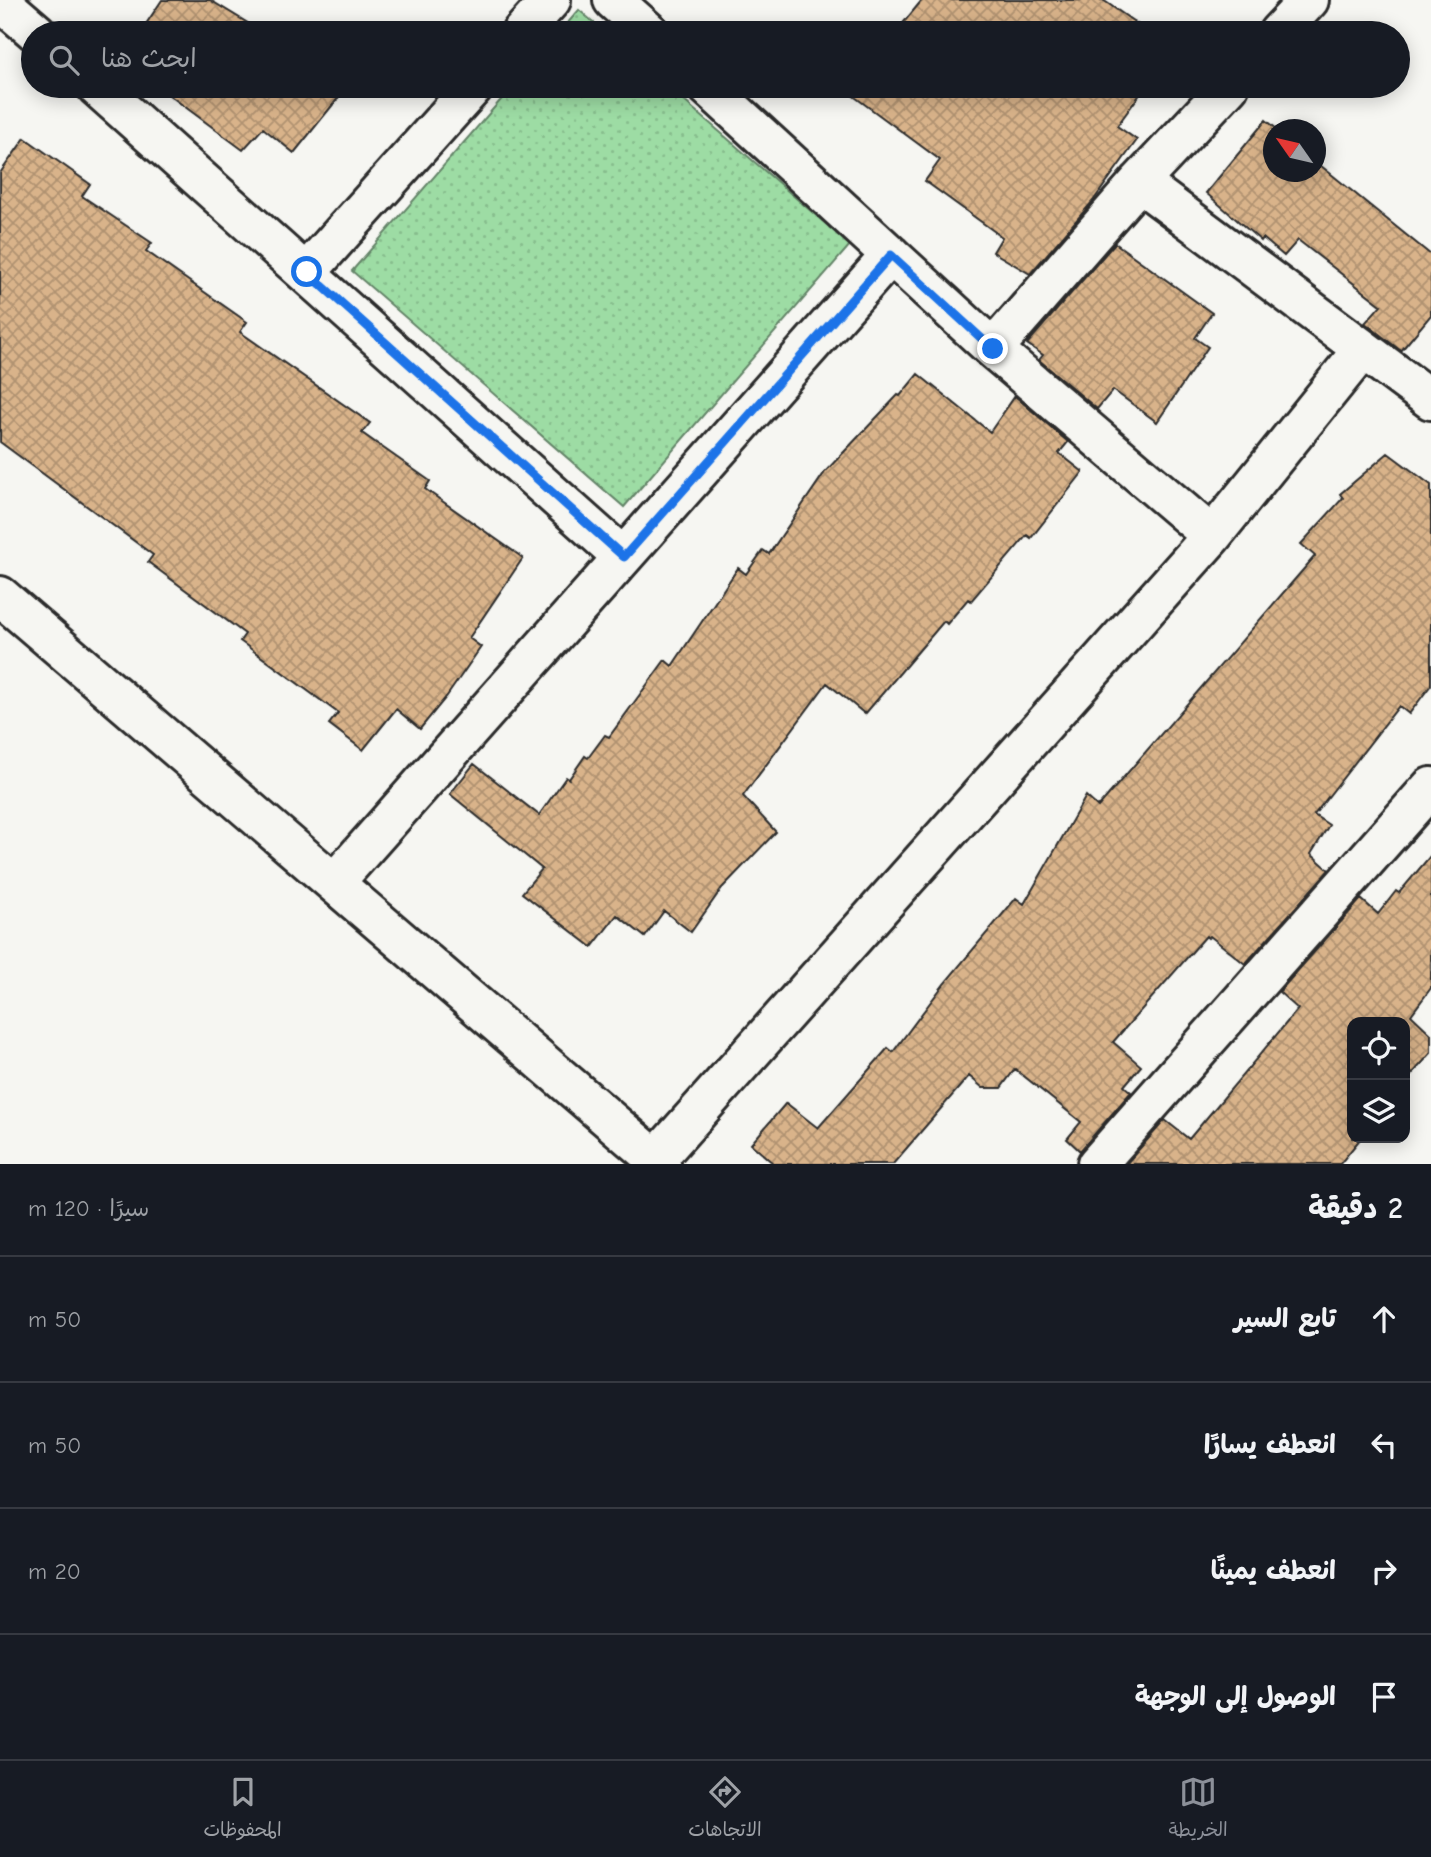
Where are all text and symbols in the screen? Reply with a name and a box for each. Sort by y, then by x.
search box [21,21,1410,98]
icon: search [45,41,83,79]
text: ابحث هنا [101,44,197,74]
north arrow [1263,119,1326,182]
route start [291,256,322,287]
route end [977,333,1008,364]
map controls [1347,1017,1410,1143]
button: locate [1347,1017,1410,1080]
button: layers [1347,1080,1410,1143]
text: 2 دقيقة [1308,1191,1403,1226]
text: سيرًا · 120 m [28,1195,149,1222]
icon: ahead [1365,1300,1403,1338]
text: تابع السير [1234,1304,1336,1334]
text: 50 m [28,1306,81,1333]
icon: left [1365,1426,1403,1464]
text: انعطف يسارًا [1204,1430,1336,1460]
text: 50 m [28,1432,81,1459]
icon: right [1365,1552,1403,1590]
text: انعطف يمينًا [1211,1556,1336,1586]
text: 20 m [28,1558,81,1585]
icon: arrive [1365,1678,1403,1716]
text: الوصول إلى الوجهة [1135,1682,1336,1712]
tab: المحفوظات [203,1773,282,1846]
tab: الاتجاهات [688,1773,762,1846]
tab: الخريطة [1168,1773,1228,1846]

